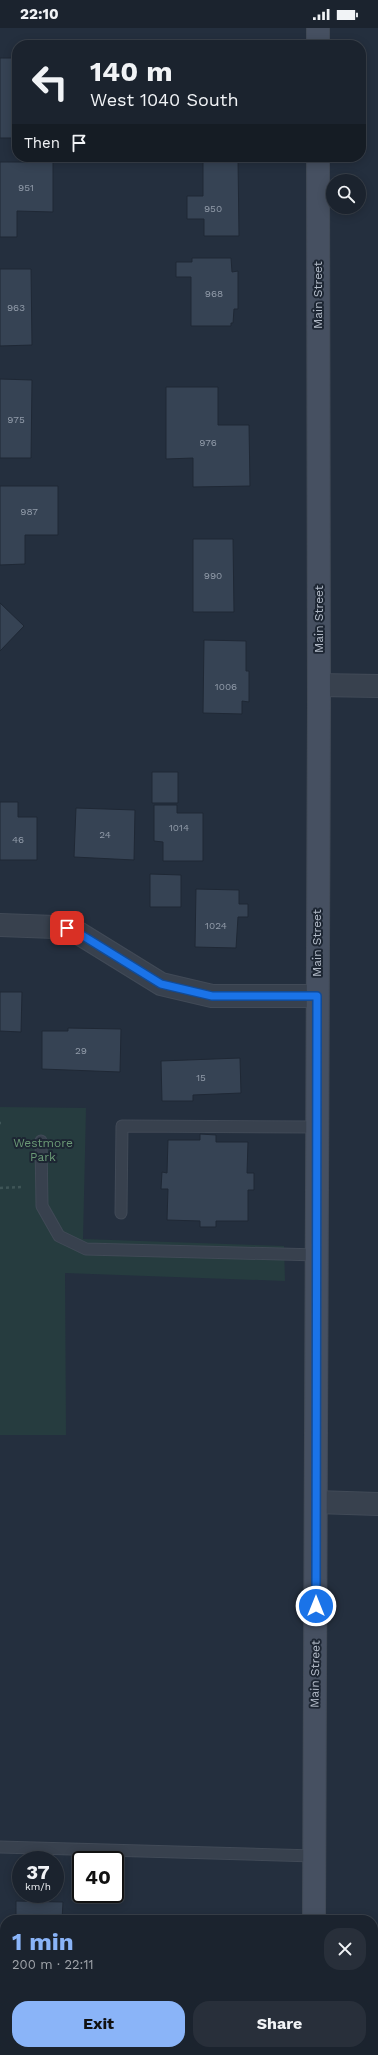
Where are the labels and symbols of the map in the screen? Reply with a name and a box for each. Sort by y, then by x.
house number: 951 [18,182,34,193]
house number: 950 [204,203,222,214]
street label: Main Street [311,261,325,329]
house number: 968 [205,288,223,299]
house number: 963 [7,302,25,313]
house number: 975 [7,414,25,425]
house number: 976 [199,437,217,448]
house number: 987 [20,506,38,517]
house number: 990 [204,570,222,581]
street label: Main Street [312,585,326,653]
house number: 1006 [215,681,237,692]
house number: 1014 [169,822,189,833]
house number: 24 [99,829,111,840]
house number: 46 [12,834,24,845]
street label: Main Street [310,909,324,977]
pin [50,911,84,945]
house number: 1024 [205,920,227,931]
house number: 29 [75,1045,87,1056]
house number: 15 [196,1072,206,1083]
park label: Westmore Park [13,1136,73,1164]
position arrow [295,1585,337,1627]
street label: Main Street [307,1640,323,1708]
speed limit sign: 40 [72,1851,124,1903]

